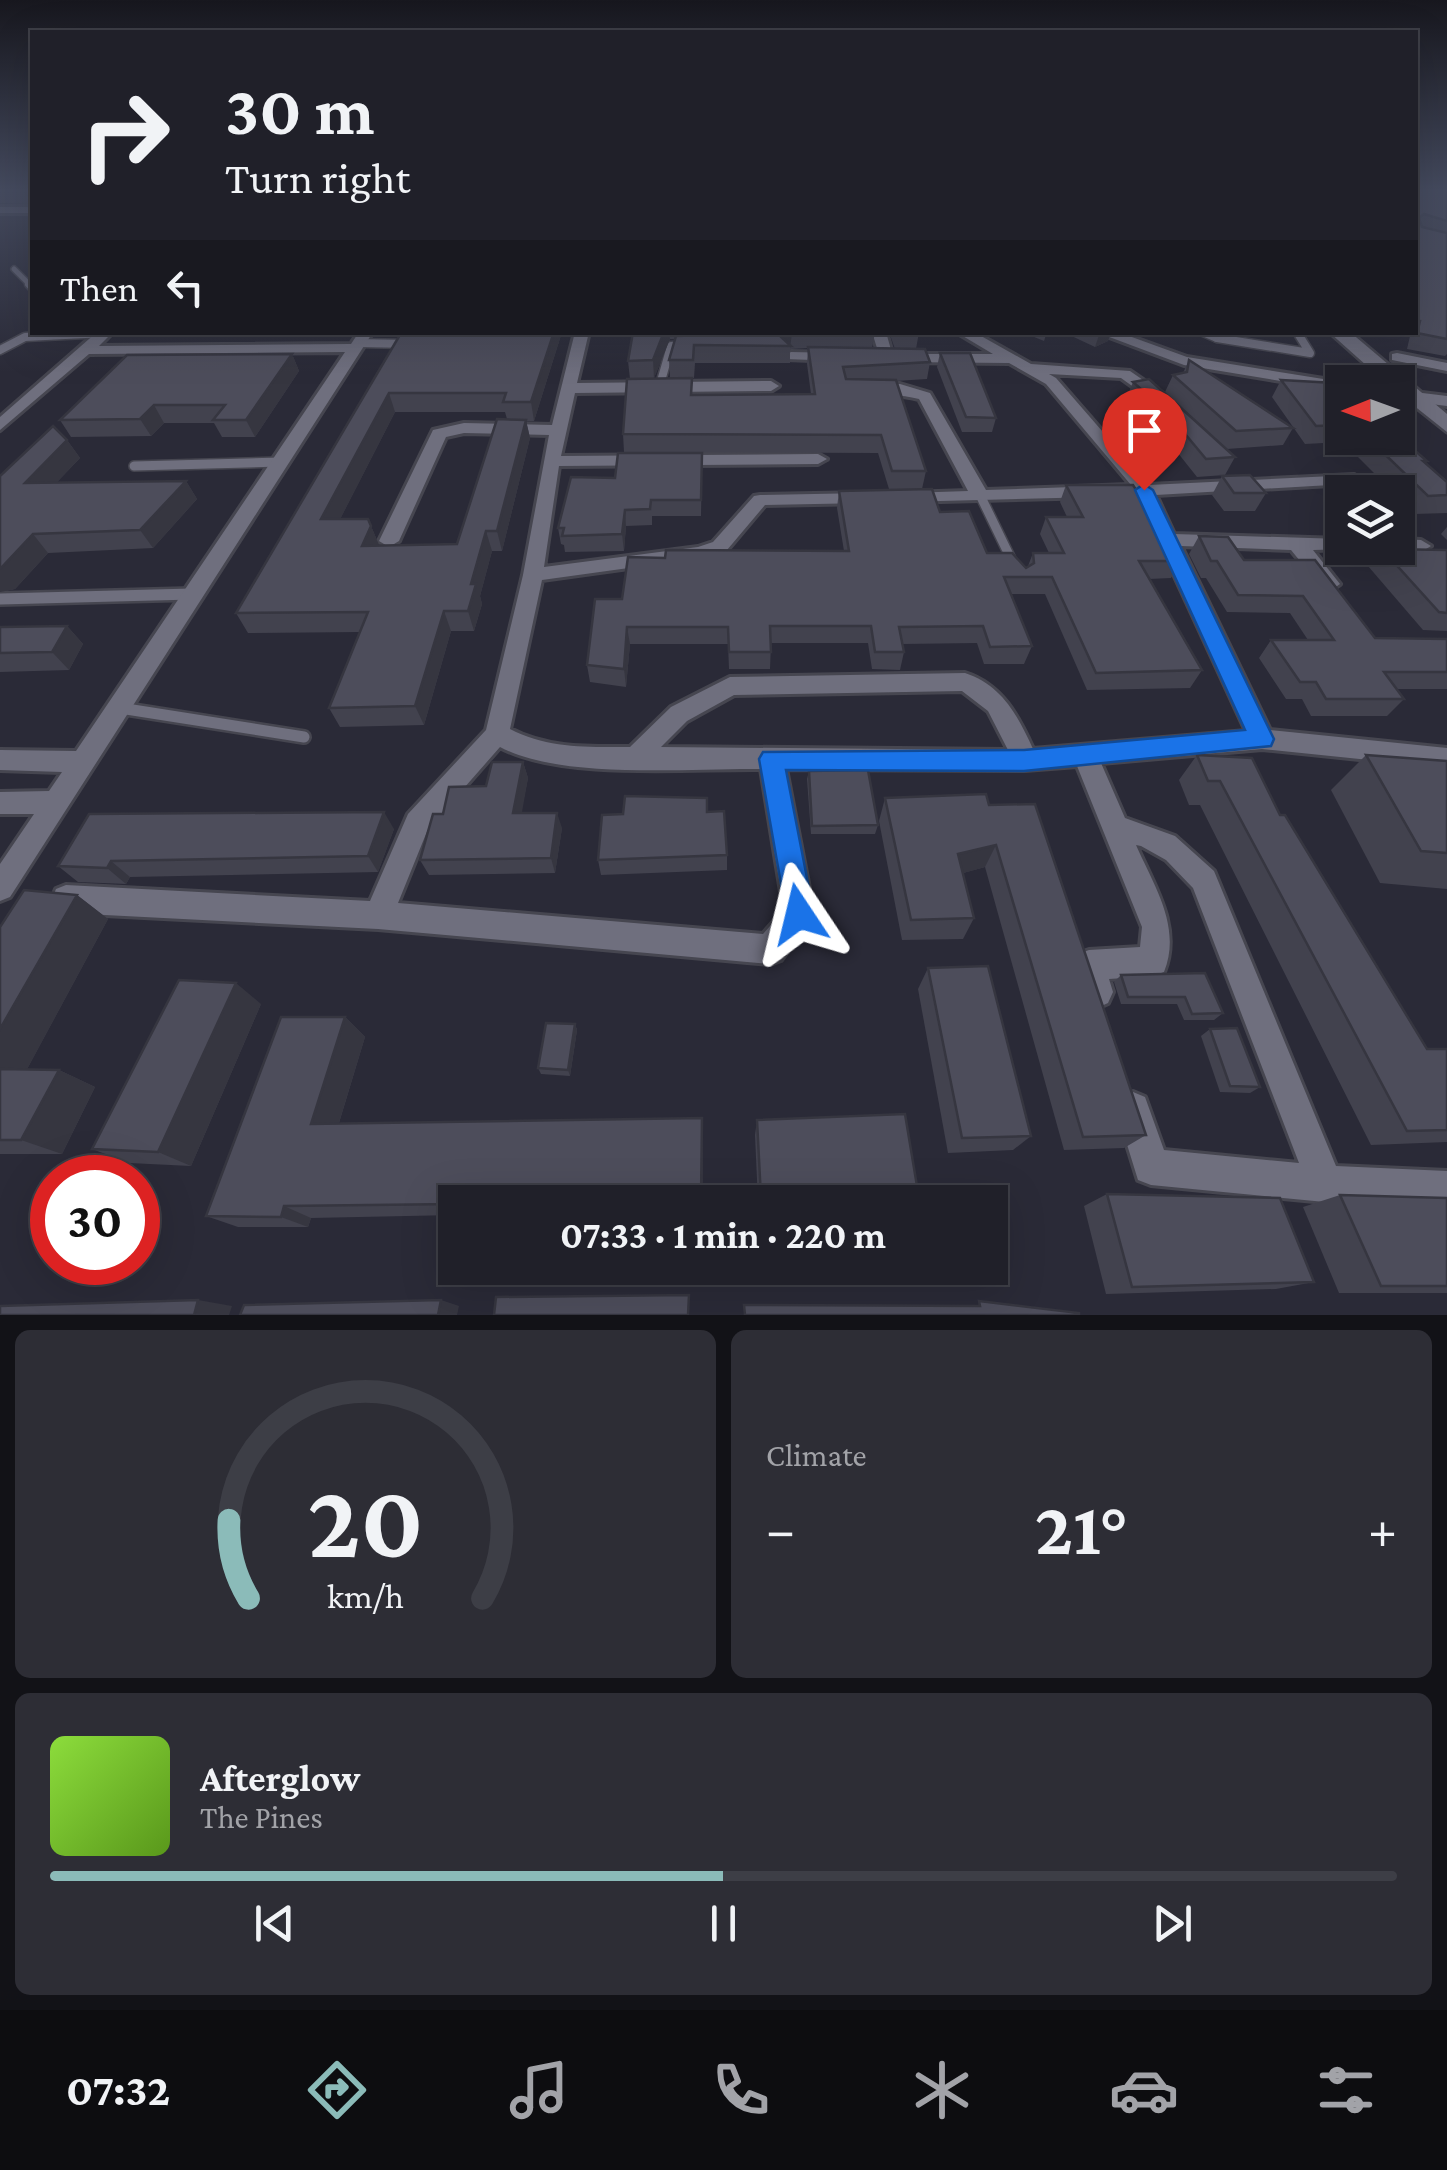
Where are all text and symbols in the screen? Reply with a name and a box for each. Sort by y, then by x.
icon: right [60,70,190,200]
text: 30 m [225,71,374,149]
text: Turn right [225,153,410,203]
icon: left [158,260,213,315]
text: Then [60,267,138,309]
north arrow [1325,365,1415,455]
map controls [1325,365,1415,565]
pin [1102,388,1187,491]
icon: arrive [1117,403,1172,458]
button: layers [1325,475,1415,565]
position arrow [747,862,851,966]
speed limit sign: 30 [30,1155,160,1285]
text: 07:33 · 1 min · 220 m [560,1214,886,1256]
text: Climate [766,1437,867,1473]
text: 20 [307,1463,424,1578]
text: 21° [1035,1487,1128,1570]
text: − [766,1499,795,1560]
text: + [1368,1499,1397,1560]
text: km/h [327,1576,404,1616]
text: Afterglow [200,1757,360,1799]
text: The Pines [200,1799,323,1835]
icon: previous [247,1896,302,1951]
icon: pause [696,1896,751,1951]
icon: next [1145,1896,1200,1951]
icon: directions [302,2055,372,2125]
icon: music [504,2055,574,2125]
icon: phone [706,2055,776,2125]
icon: climate [907,2055,977,2125]
icon: car [1109,2055,1179,2125]
icon: filters [1311,2055,1381,2125]
text: 07:32 [66,2065,170,2115]

